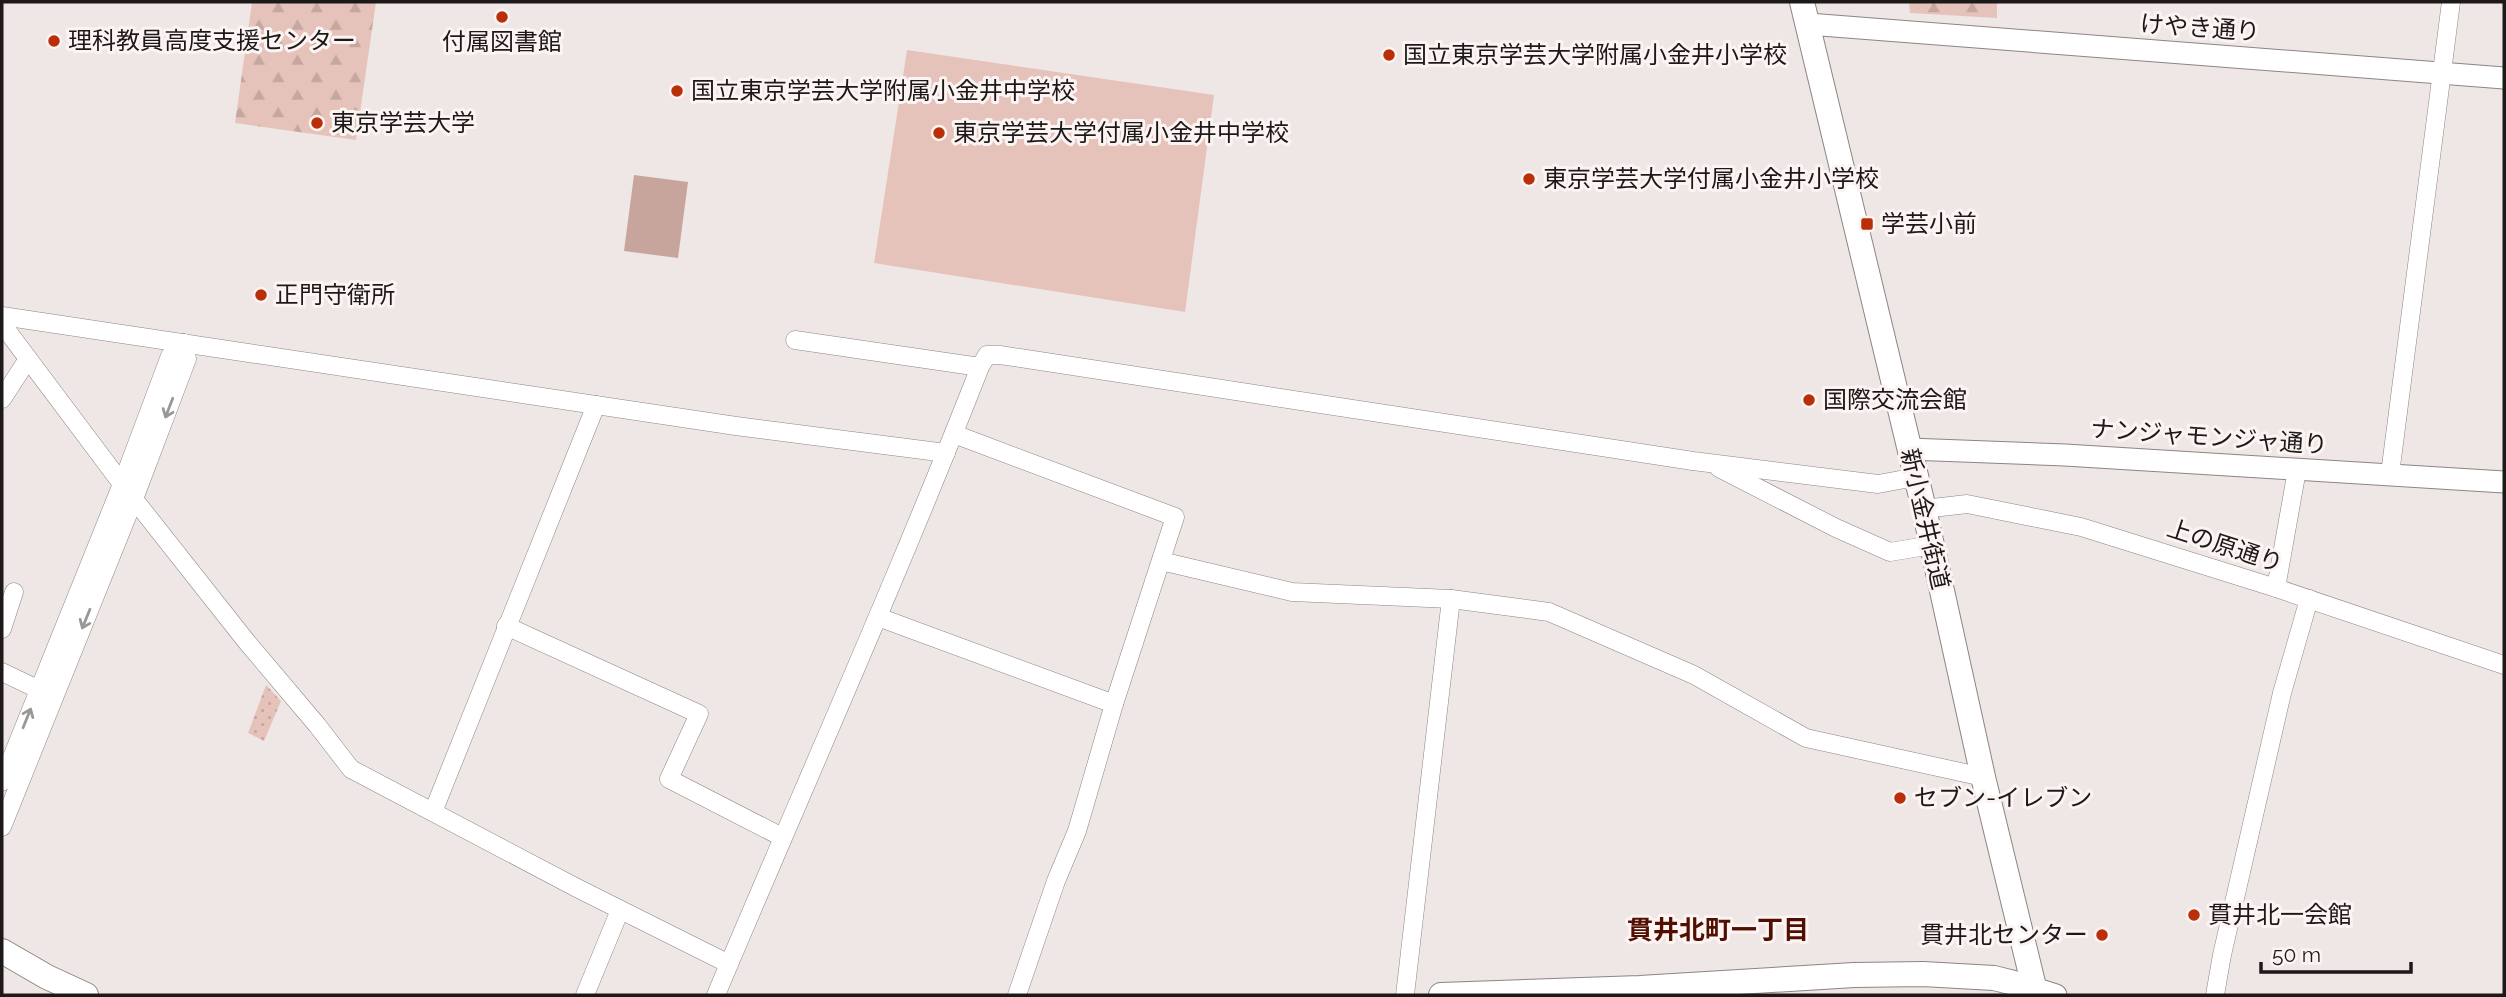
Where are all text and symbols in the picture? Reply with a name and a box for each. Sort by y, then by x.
marker: 付属図書館 [494,9,510,25]
street label: けやき通り [2139,9,2261,46]
place label: 理科教員高度支援センター [68,26,356,55]
place label: 付属図書館 [442,27,562,56]
marker: 理科教員高度支援センター [46,33,62,49]
place label: 国立東京学芸大学附属小金井小学校 [1403,40,1787,69]
marker: 国立東京学芸大学附属小金井小学校 [1381,47,1397,63]
place label: 国立東京学芸大学附属小金井中学校 [691,76,1075,105]
marker: 国立東京学芸大学附属小金井中学校 [669,83,685,99]
place label: 東京学芸大学 [331,108,475,137]
marker: 東京学芸大学 [309,115,325,131]
place label: 東京学芸大学付属小金井中学校 [953,118,1289,147]
marker: 東京学芸大学付属小金井中学校 [931,125,947,141]
place label: 東京学芸大学付属小金井小学校 [1543,164,1879,193]
marker: 東京学芸大学付属小金井小学校 [1521,171,1537,187]
place label: 学芸小前 [1881,209,1977,238]
marker: 学芸小前 [1859,216,1875,232]
place label: 正門守衛所 [275,280,395,309]
marker: 正門守衛所 [253,287,269,303]
place label: 国際交流会館 [1823,385,1967,414]
marker: 国際交流会館 [1801,392,1817,408]
one-way arrow [161,396,174,418]
street label: ナンジャモンジャ通り [2090,414,2329,459]
street label: 新小金井街道 [1895,445,1956,592]
street label: 上の原通り [2164,513,2287,578]
one-way arrow [78,608,91,630]
one-way arrow [22,708,35,730]
place label: セブン-イレブン [1914,783,2092,812]
marker: セブン-イレブン [1892,790,1908,806]
place label: 貫井北一会館 [2208,900,2352,929]
marker: 貫井北一会館 [2186,907,2202,923]
district label: 貫井北町一丁目 [1627,915,1809,945]
place label: 貫井北センター [1920,920,2088,949]
marker: 貫井北センター [2094,927,2110,943]
scale bar [2261,930,2412,974]
text: 50 m [2272,942,2321,967]

